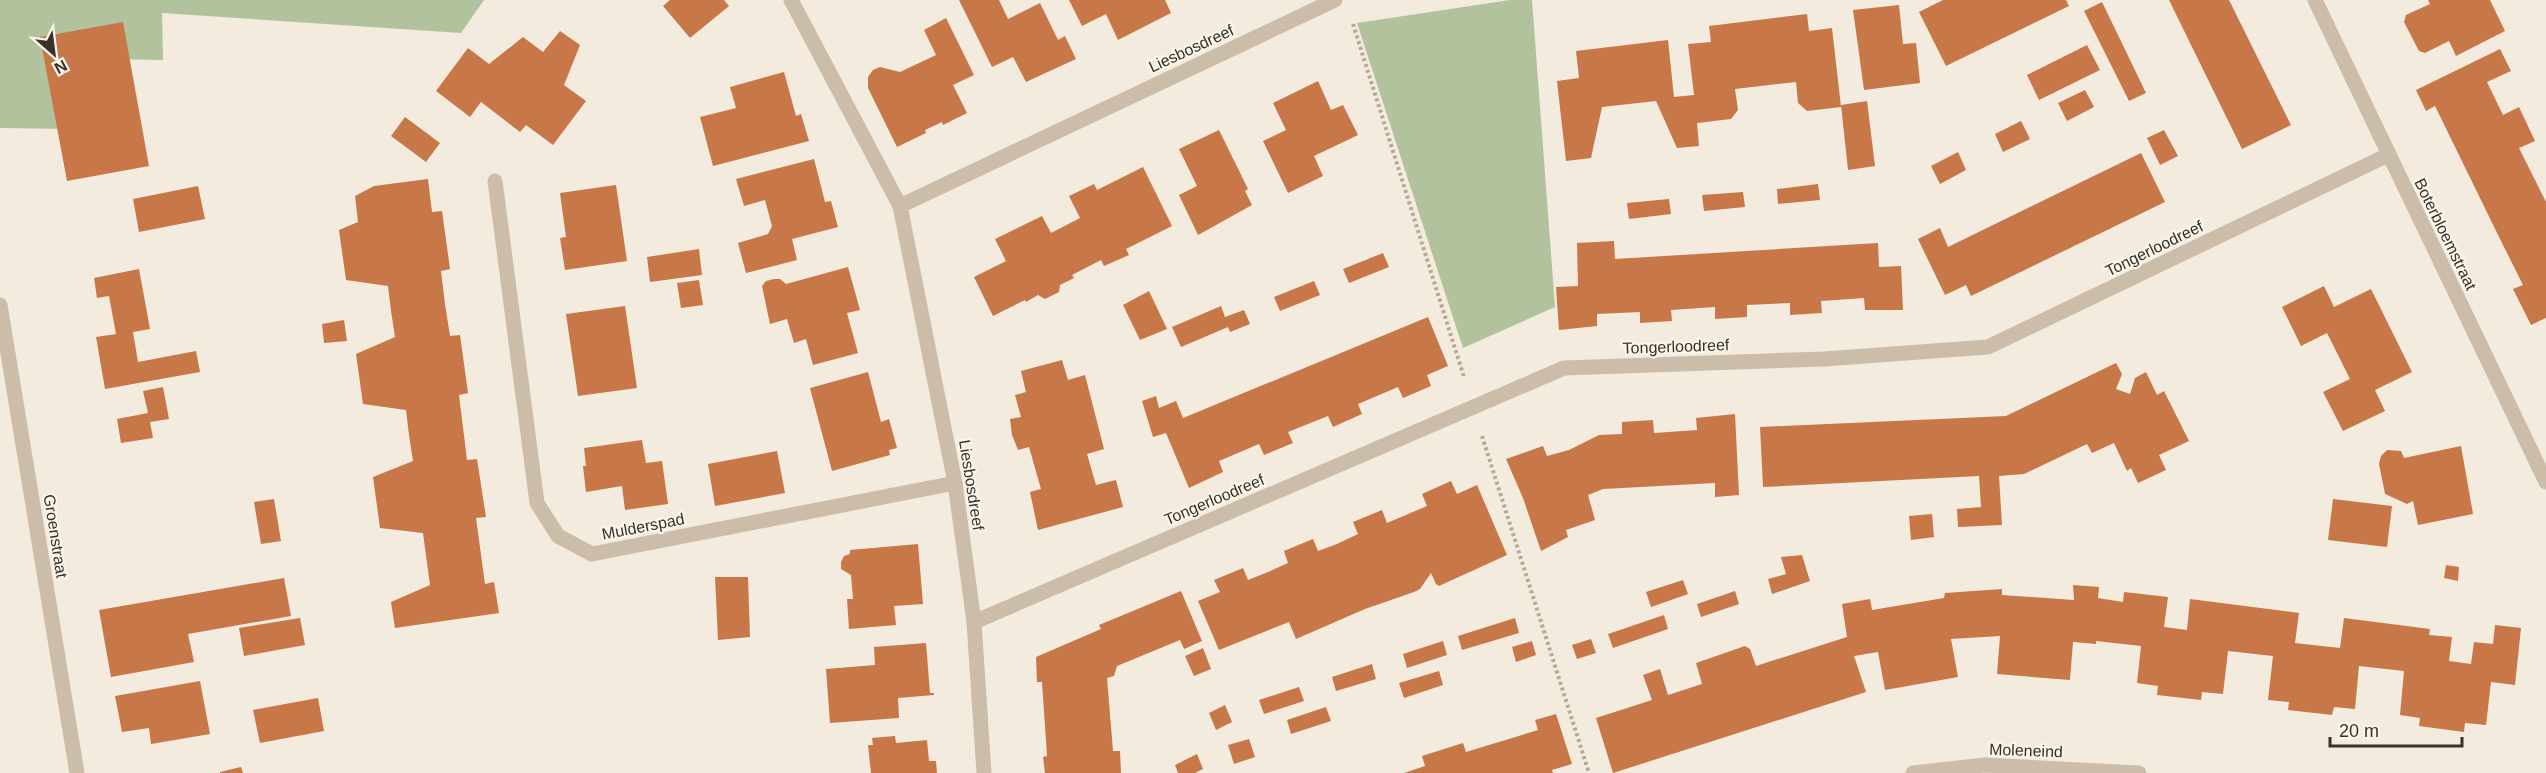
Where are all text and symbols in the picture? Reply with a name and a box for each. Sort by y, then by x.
street label: Liesbosdreef [1146,21,1237,76]
north arrow [24,24,84,84]
text: N [52,57,70,77]
street label: Boterbloemstraat [2411,176,2480,293]
street label: Tongerloodreef [2103,217,2206,279]
street label: Tongerloodreef [1622,336,1730,357]
street label: Liesbosdreef [956,439,987,532]
street label: Tongerloodreef [1162,471,1267,528]
street label: Groenstraat [41,493,71,580]
street label: Mulderspad [600,510,686,543]
scale bar [2330,710,2462,748]
text: 20 m [2339,721,2379,741]
street label: Moleneind [1989,741,2063,760]

